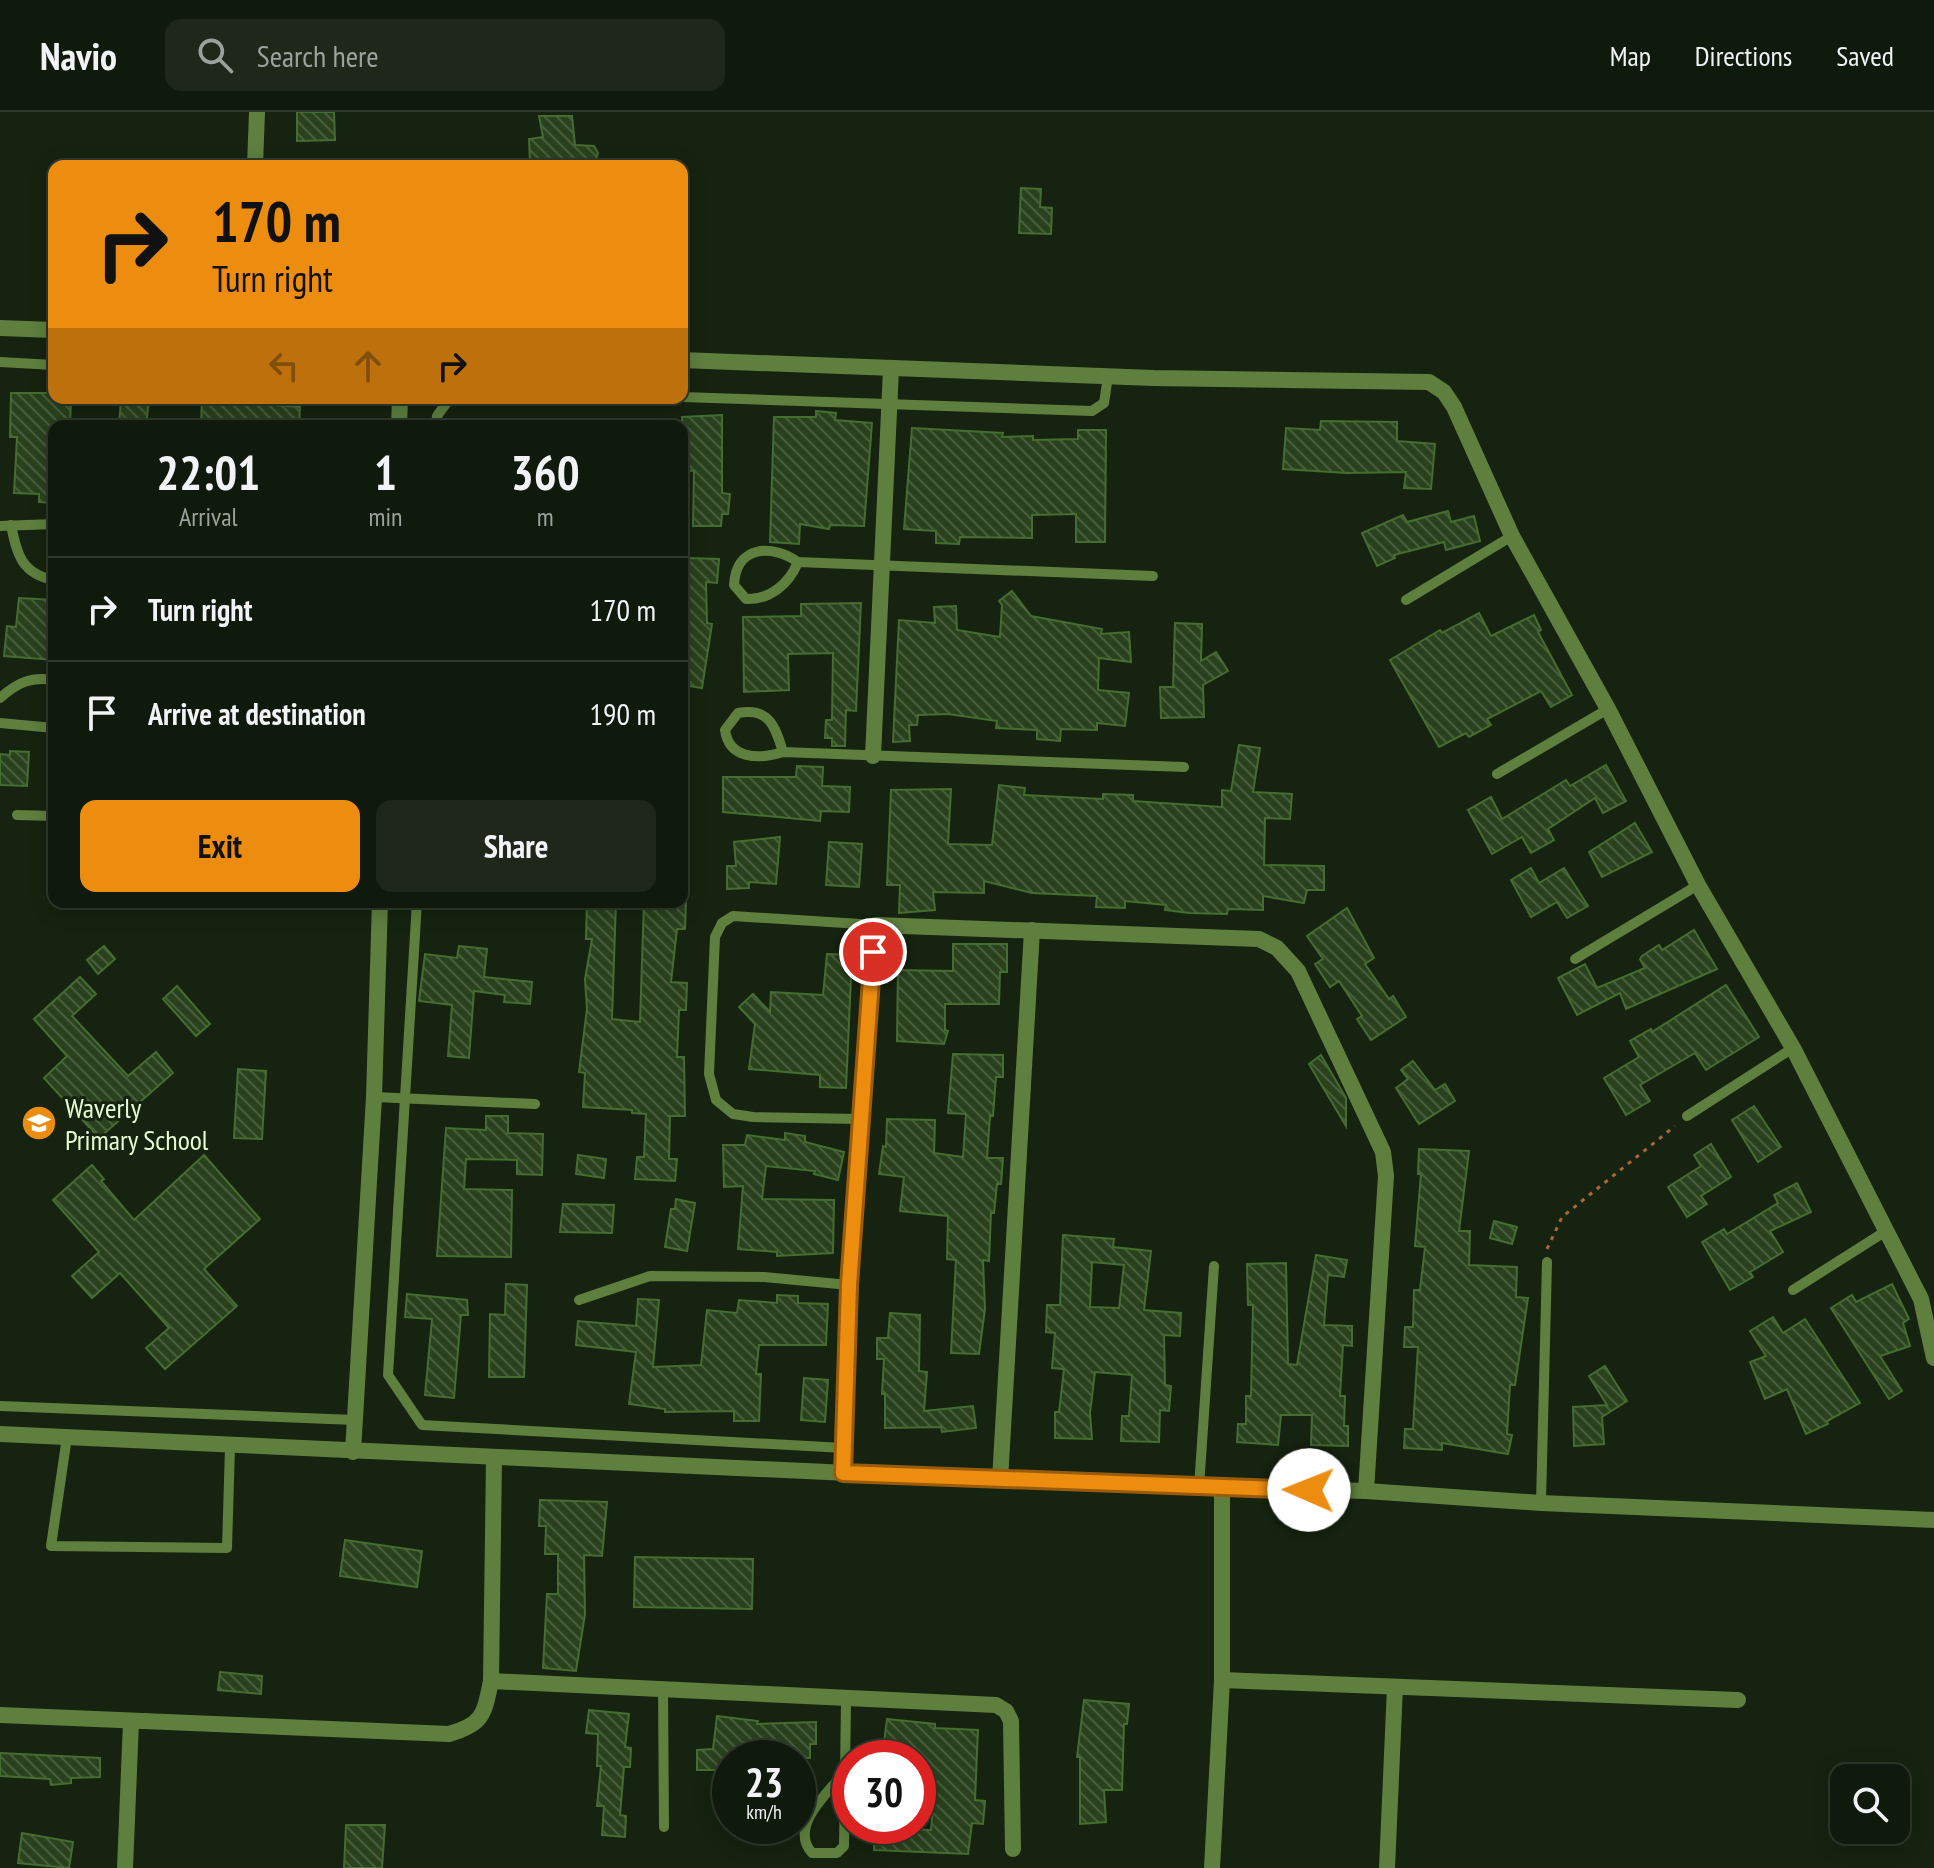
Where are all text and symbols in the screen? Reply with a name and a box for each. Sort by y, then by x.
search box [165,19,725,91]
text: Navio [40,31,117,80]
icon: search [193,33,237,77]
text: Search here [257,36,379,75]
text: Map [1610,37,1651,74]
text: Directions [1695,37,1792,74]
text: Saved [1836,37,1894,74]
text: 170 m [212,185,341,257]
icon: right [80,192,184,296]
text: Turn right [212,255,333,302]
icon: left [262,344,306,388]
icon: ahead [346,344,390,388]
icon: right [430,344,474,388]
text: 22:01 [156,441,260,503]
text: 1 [374,441,397,503]
text: 360 [511,441,580,503]
text: Arrival [179,500,238,533]
text: min [368,500,402,533]
text: m [537,500,554,533]
icon: right [80,587,124,631]
text: Turn right [148,590,252,629]
text: 170 m [590,590,656,629]
icon: arrive [80,691,124,735]
text: Arrive at destination [148,694,366,733]
text: 190 m [590,694,656,733]
button: Exit [80,800,360,892]
button: Share [376,800,656,892]
pin [839,918,907,986]
icon: arrive [851,930,895,974]
place label: Waverly Primary School [65,1089,209,1158]
school or university icon: Waverly Primary School [20,1104,58,1142]
position arrow [1267,1448,1351,1532]
speed limit sign: 30 [832,1740,936,1844]
text: 23 [745,1756,783,1808]
map controls [1830,1764,1910,1844]
button: search [1830,1764,1910,1844]
text: km/h [746,1799,782,1825]

